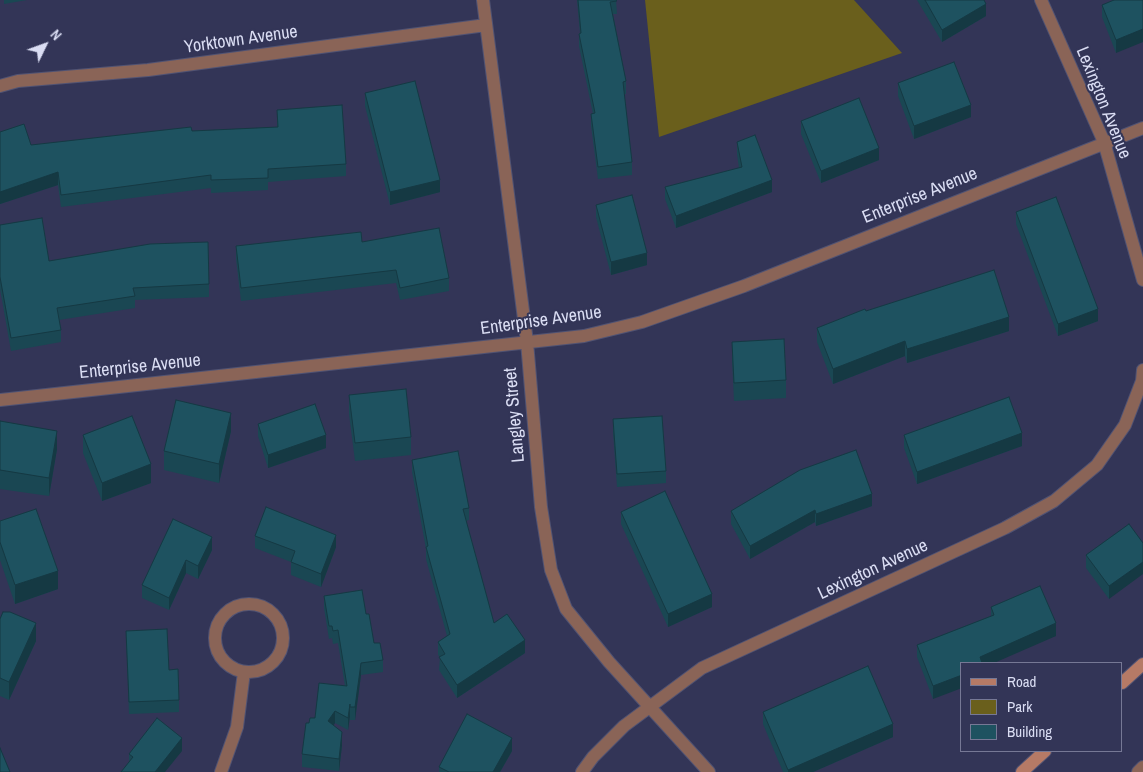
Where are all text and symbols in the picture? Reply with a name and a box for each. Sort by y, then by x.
north arrow [20,20,70,70]
street label: Yorktown Avenue [183,21,299,59]
text: N [47,26,66,44]
street label: Lexington Avenue [1071,44,1135,162]
street label: Enterprise Avenue [859,163,981,229]
street label: Enterprise Avenue [479,302,603,340]
street label: Enterprise Avenue [78,350,202,384]
street label: Langley Street [500,367,530,463]
street label: Lexington Avenue [815,535,931,605]
legend [960,662,1123,752]
text: Road [1007,671,1036,692]
text: Park [1007,696,1032,717]
text: Building [1007,721,1052,742]

